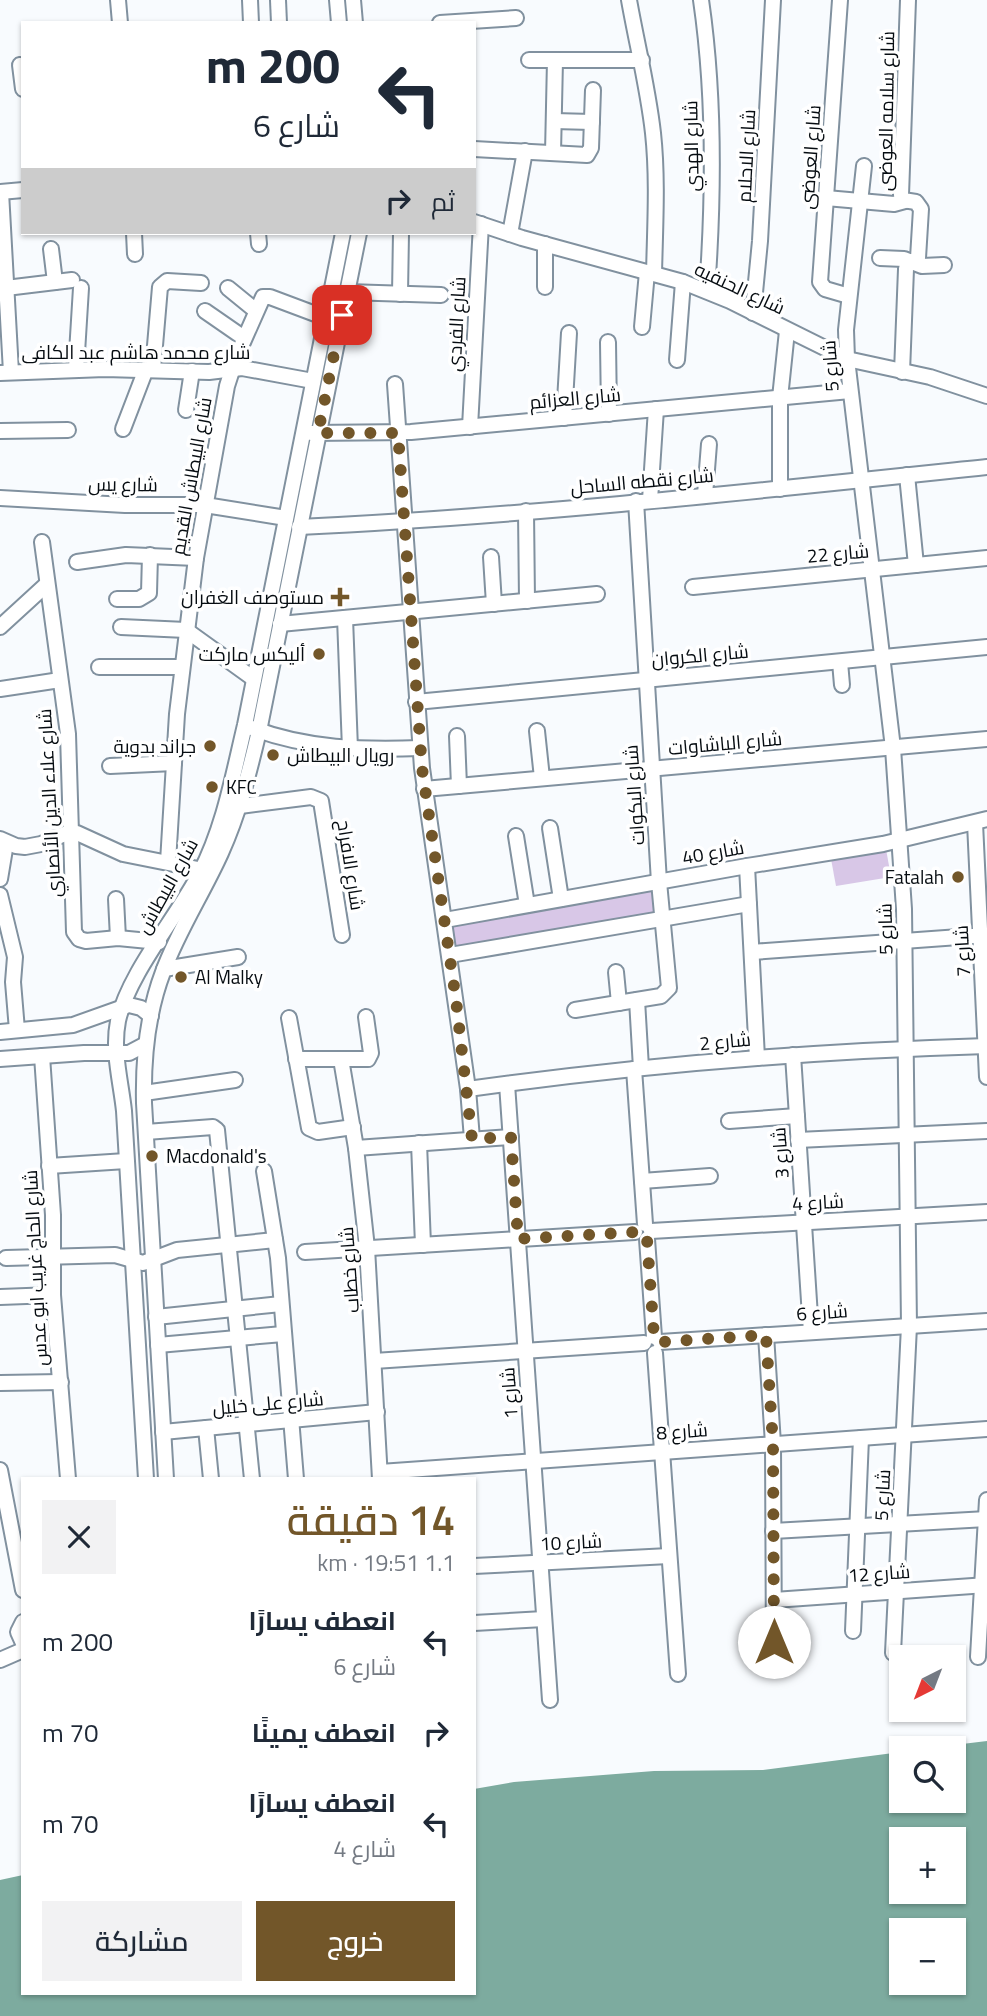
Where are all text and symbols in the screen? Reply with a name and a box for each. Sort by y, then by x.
text: 200 m [206,27,340,102]
street label: شارع سلامه العوضى [870,31,901,191]
icon: left [364,49,455,140]
street label: شارع الهدي [675,100,707,192]
text: شارع 6 [253,101,340,149]
street label: شارع العوضى [791,104,828,210]
street label: شارع الاحلام [729,109,762,203]
icon: right [379,182,417,220]
text: ثم [431,182,455,221]
street label: شارع الحنفيه [690,254,790,321]
street label: شارع الفردي [439,276,473,372]
pin [312,285,372,345]
icon: arrive [323,296,361,334]
street label: شارع محمد هاشم عبد الكافى [21,337,251,366]
street label: شارع 5 [813,339,846,393]
street label: شارع العزائم [528,379,622,416]
street label: شارع البيطاش القديم [162,395,219,557]
street label: شارع نقطه الساحل [569,460,715,501]
street label: شارع يس [88,468,158,499]
street label: شارع 22 [806,535,870,570]
place label: مستوصف الغفران [181,582,324,611]
marker: مستوصف الغفران [330,587,350,607]
street label: شارع الكروان [650,636,750,673]
place label: أليكس ماركت [199,639,305,668]
marker: أليكس ماركت [311,646,327,662]
street label: شارع علاء الدين الأنصاري [29,708,69,898]
street label: شارع الباشاوات [667,723,783,762]
place label: جراند بدوية [114,731,196,760]
marker: جراند بدوية [202,738,218,754]
place label: رويال البيطاش [287,740,394,769]
street label: شارع البكوات [616,744,651,846]
marker: رويال البيطاش [265,747,281,763]
place label: KFC [226,772,257,801]
marker: KFC [204,779,220,795]
street label: شارع الافراح [330,817,373,912]
street label: شارع 40 [680,832,746,871]
street label: شارع البيطاش [128,833,205,939]
place label: Fatalah [885,862,944,891]
marker: Fatalah [950,869,966,885]
street label: شارع 5 [870,903,899,955]
street label: شارع 7 [946,924,977,978]
place label: Al Malky [195,962,263,991]
marker: Al Malky [173,969,189,985]
street label: شارع 2 [698,1024,752,1057]
street label: شارع 3 [763,1126,796,1180]
place label: Macdonald's [166,1141,267,1170]
marker: Macdonald's [144,1148,160,1164]
street label: شارع الحاج غريب ابو عدس [15,1169,54,1367]
street label: شارع 4 [791,1186,845,1217]
street label: شارع خطاب [331,1226,366,1314]
street label: شارع 6 [795,1295,849,1328]
street label: شارع 1 [492,1366,525,1420]
street label: شارع على خليل [211,1383,325,1422]
street label: شارع 8 [655,1414,709,1447]
street label: شارع 5 [866,1468,897,1522]
text: 14 دقيقة [287,1487,455,1551]
button: close [42,1500,116,1574]
street label: شارع 10 [539,1525,603,1558]
text: 1.1 km · 19:51 [317,1545,455,1580]
street label: شارع 12 [847,1556,911,1589]
text: انعطف يسارًا [248,1601,396,1640]
position arrow [737,1605,811,1679]
text: 200 m [42,1622,113,1661]
icon: left [417,1623,455,1661]
north arrow [889,1645,966,1722]
map controls [889,1645,966,1995]
text: شارع 6 [333,1649,396,1684]
text: 70 m [42,1713,99,1752]
text: انعطف يمينًا [252,1713,396,1752]
icon: right [417,1714,455,1752]
button: search [889,1736,966,1813]
text: انعطف يسارًا [248,1783,396,1822]
text: 70 m [42,1804,99,1843]
icon: left [417,1805,455,1843]
button: + [889,1827,966,1904]
text: شارع 4 [333,1831,396,1866]
button: مشاركة [42,1901,242,1981]
button: خروج [256,1901,455,1981]
button: − [889,1918,966,1995]

